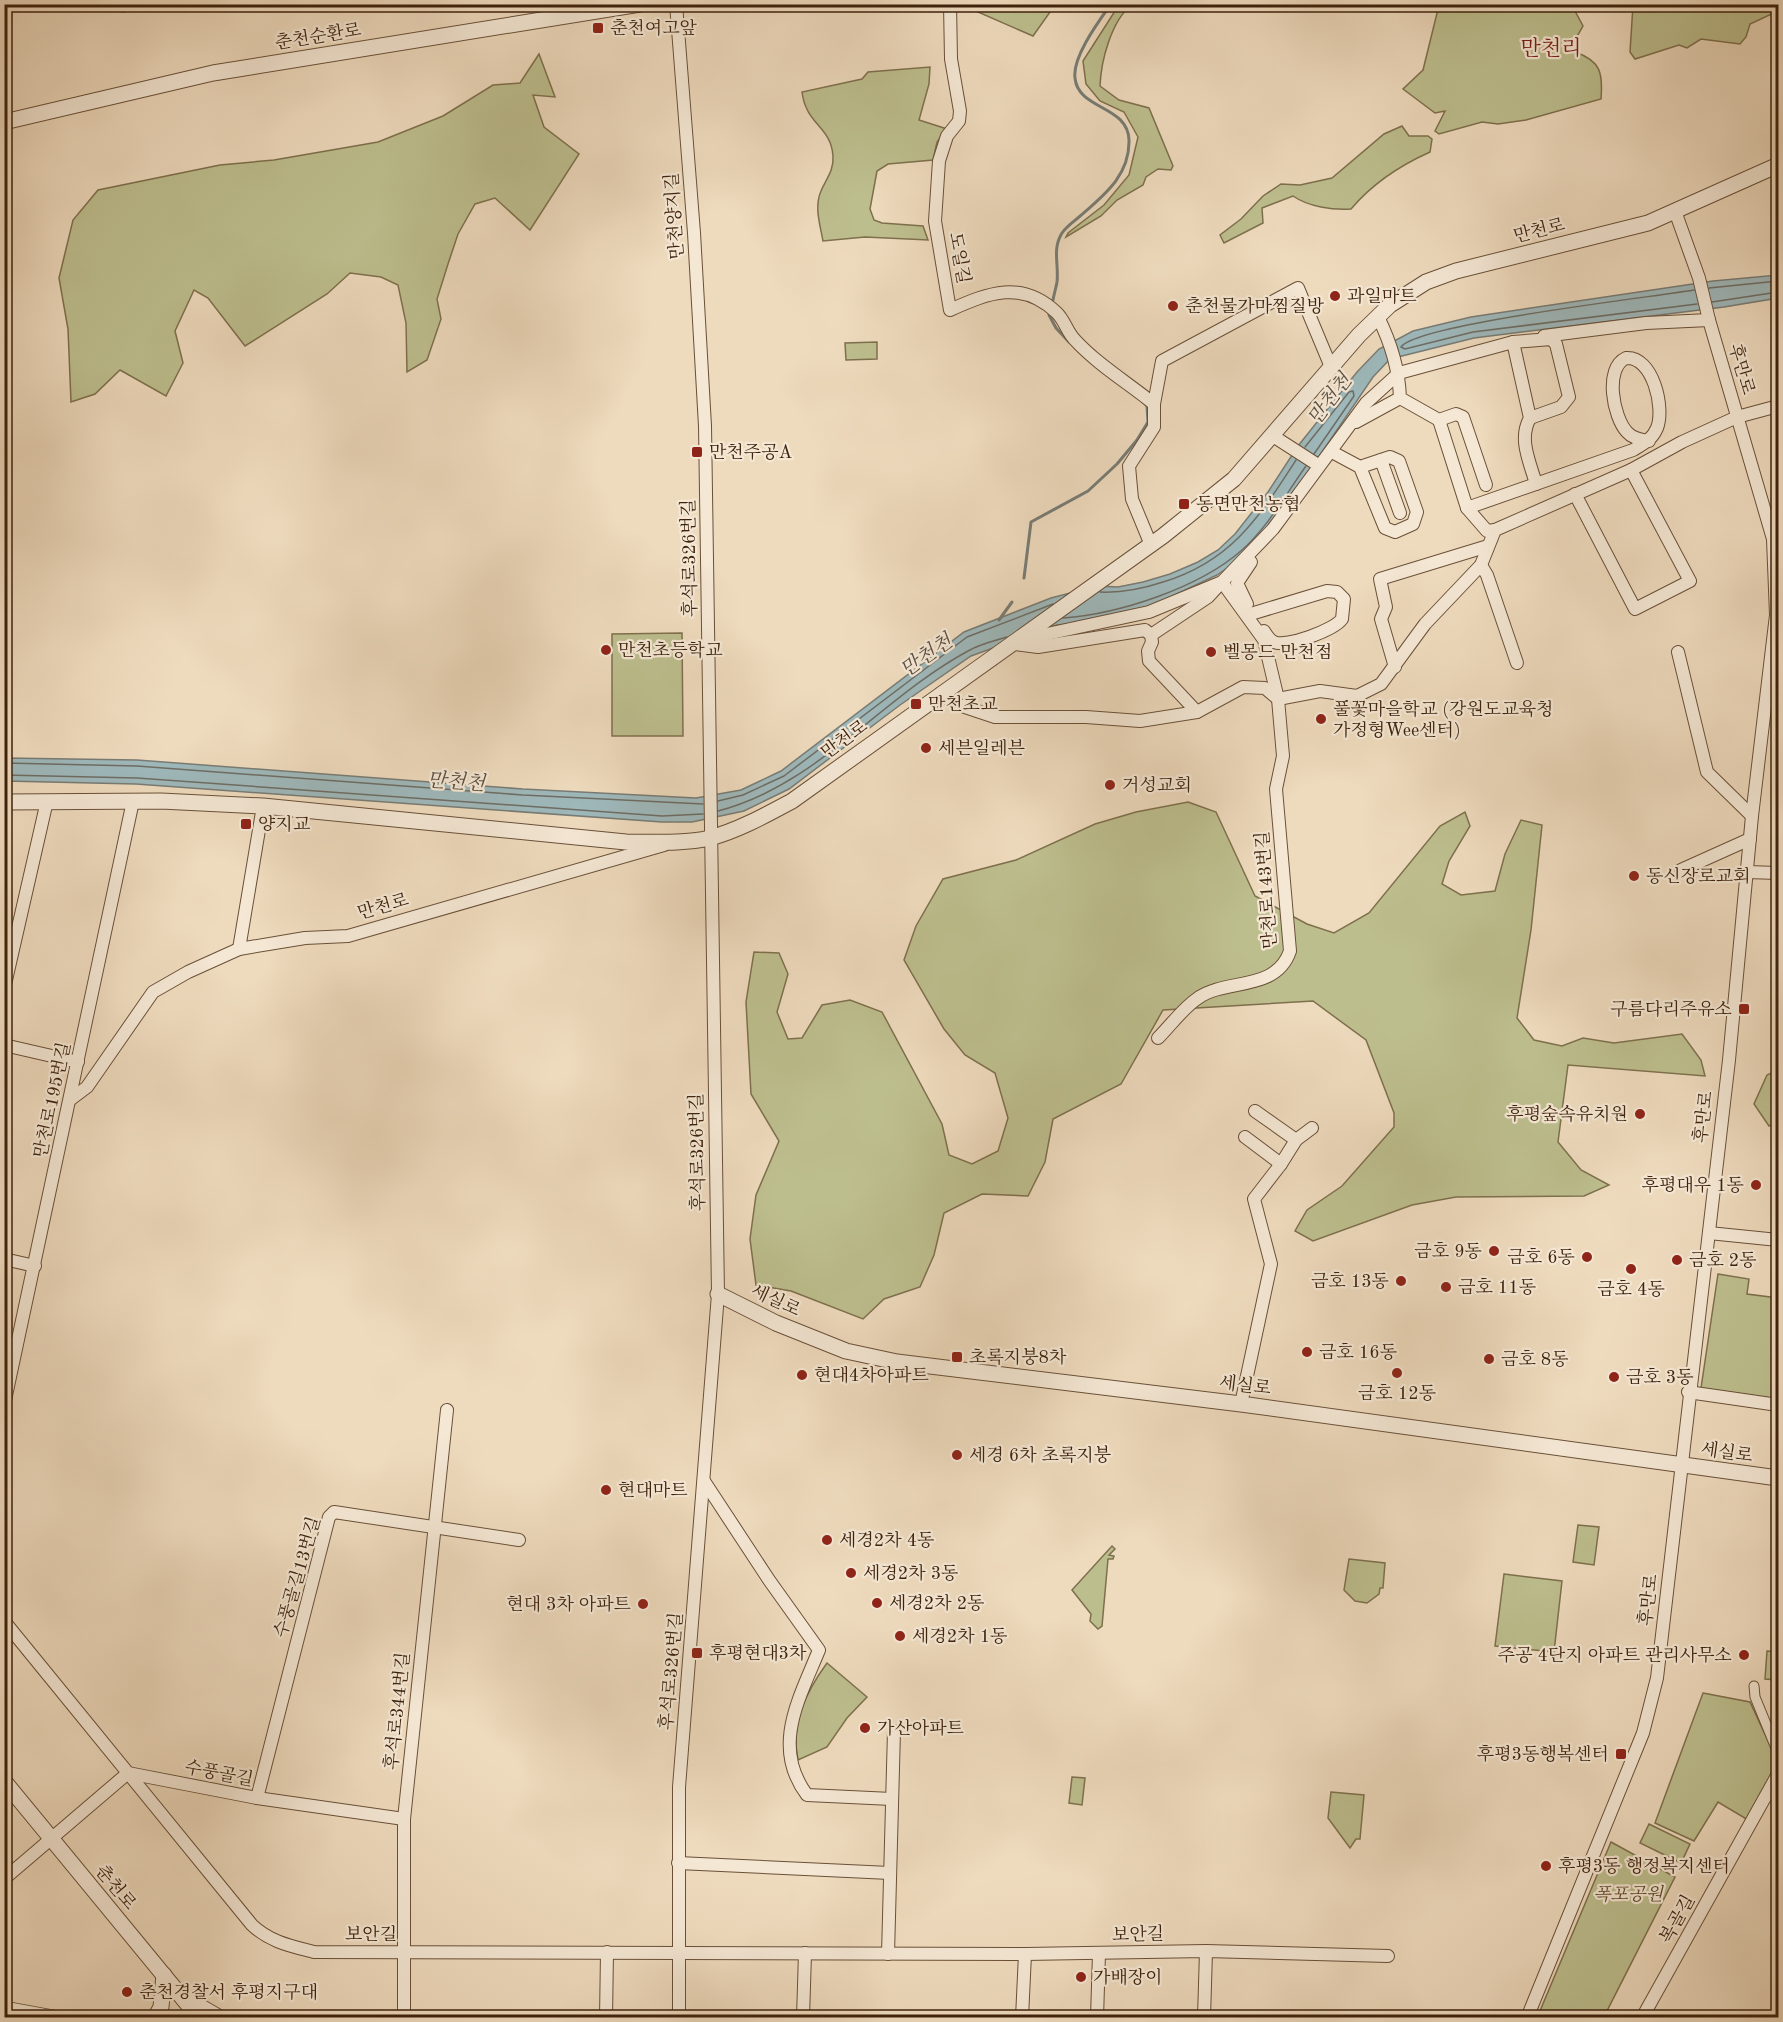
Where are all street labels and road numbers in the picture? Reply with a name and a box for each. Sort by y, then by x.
street label: 춘천순환로 [273,19,363,53]
street label: 만천양지길 [662,172,687,260]
street label: 만천로 [1512,215,1567,246]
street label: 도일길 [946,231,973,285]
street label: 후만로 [1725,341,1759,397]
street label: 후석로326번길 [678,499,700,617]
street label: 만천로 [818,716,871,762]
street label: 만천로143번길 [1253,830,1280,950]
street label: 만천로 [355,890,411,923]
street label: 만천로195번길 [31,1040,74,1160]
street label: 후만로 [1690,1090,1716,1144]
street label: 후석로326번길 [686,1093,708,1211]
street label: 세실로 [748,1281,803,1320]
street label: 세실로 [1218,1373,1272,1398]
street label: 세실로 [1700,1439,1754,1466]
street label: 수풍골길13번길 [270,1514,324,1640]
street label: 후만로 [1635,1573,1661,1627]
street label: 후석로326번길 [656,1611,686,1731]
street label: 후석로344번길 [381,1651,413,1771]
street label: 수풍골길 [183,1757,255,1789]
street label: 춘천로 [92,1861,140,1913]
street label: 복골길 [1656,1891,1698,1947]
street label: 보안길 [345,1925,397,1944]
street label: 보안길 [1112,1925,1164,1944]

